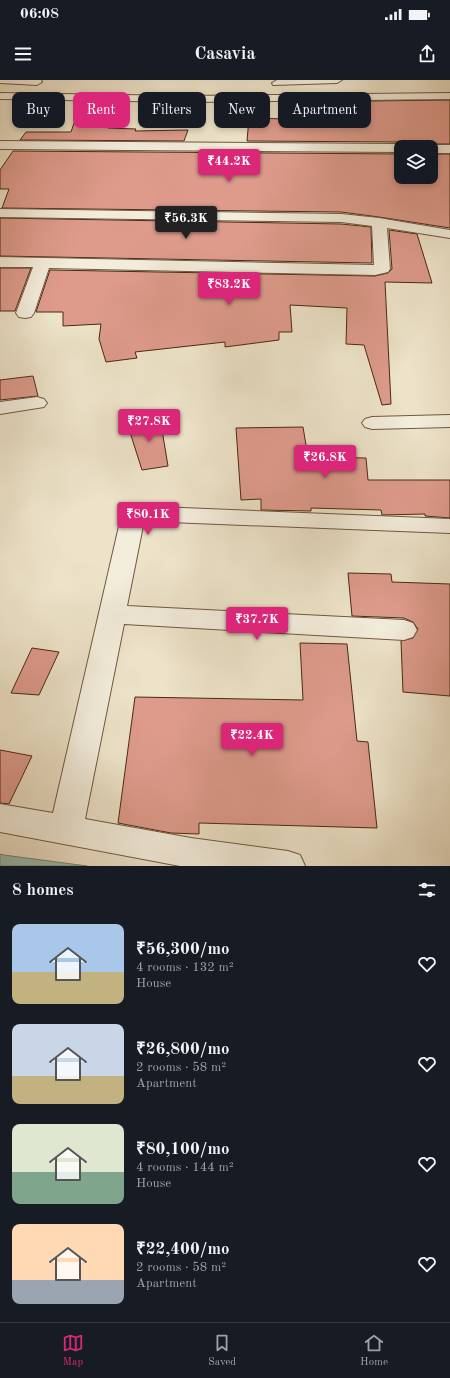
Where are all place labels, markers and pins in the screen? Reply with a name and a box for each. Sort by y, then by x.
pin: ₹44.2K [196,149,262,183]
pin: ₹56.3K [153,206,219,240]
pin: ₹83.2K [196,272,262,306]
pin: ₹27.8K [116,409,182,443]
pin: ₹26.8K [292,445,358,479]
pin: ₹80.1K [115,502,181,536]
pin: ₹37.7K [224,607,290,641]
pin: ₹22.4K [219,723,285,757]

